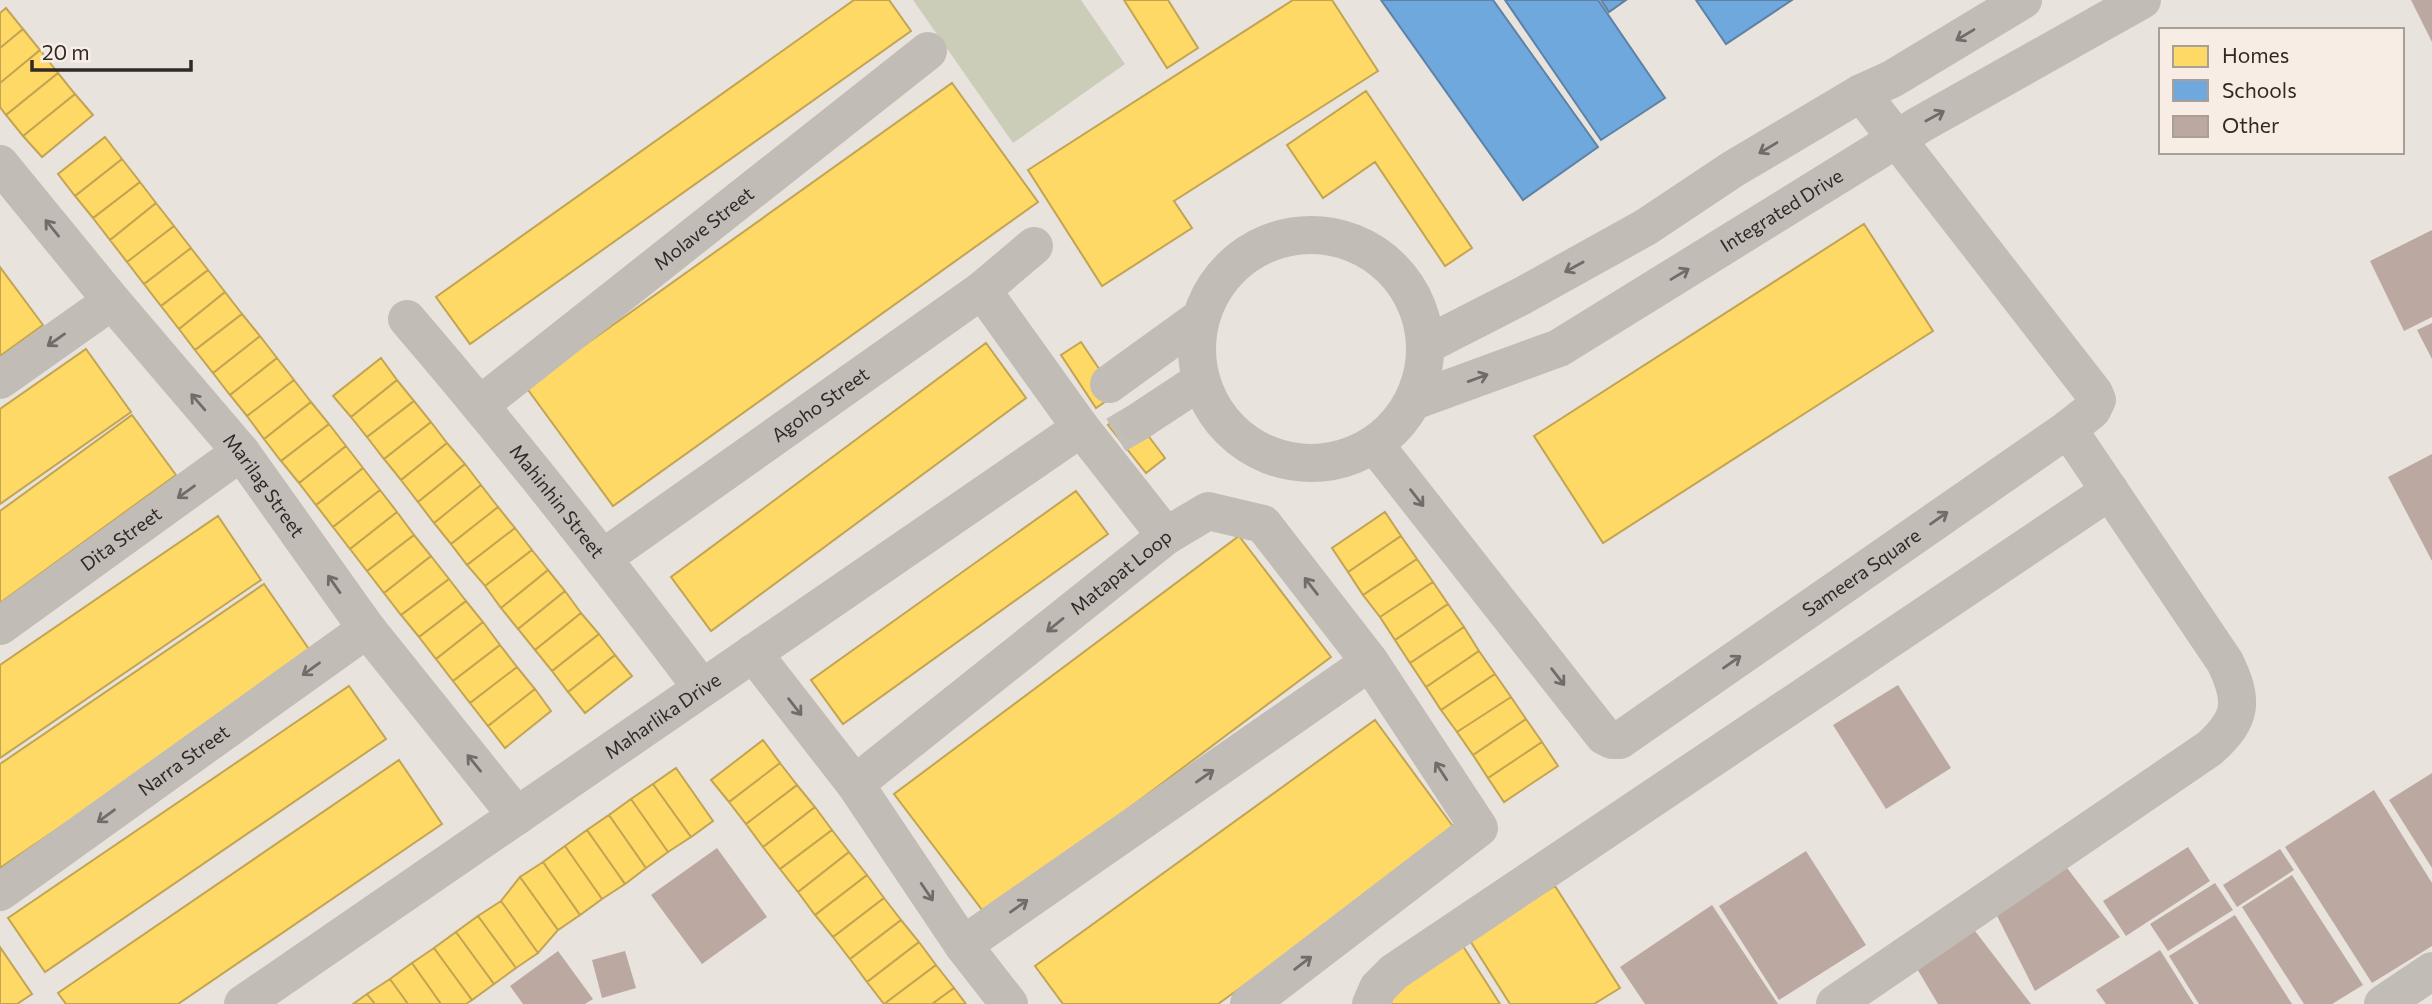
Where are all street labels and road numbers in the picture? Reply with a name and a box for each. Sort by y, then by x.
street label: Integrated Drive [1716,163,1847,256]
street label: Molave Street [649,181,758,274]
street label: Agoho Street [767,362,873,446]
street label: Marilag Street [219,428,310,542]
street label: Mahinhin Street [505,439,610,562]
street label: Dita Street [76,501,166,575]
street label: Sameera Square [1797,523,1925,621]
street label: Matapat Loop [1065,524,1176,619]
street label: Maharlika Drive [600,667,725,763]
street label: Narra Street [133,719,234,800]

